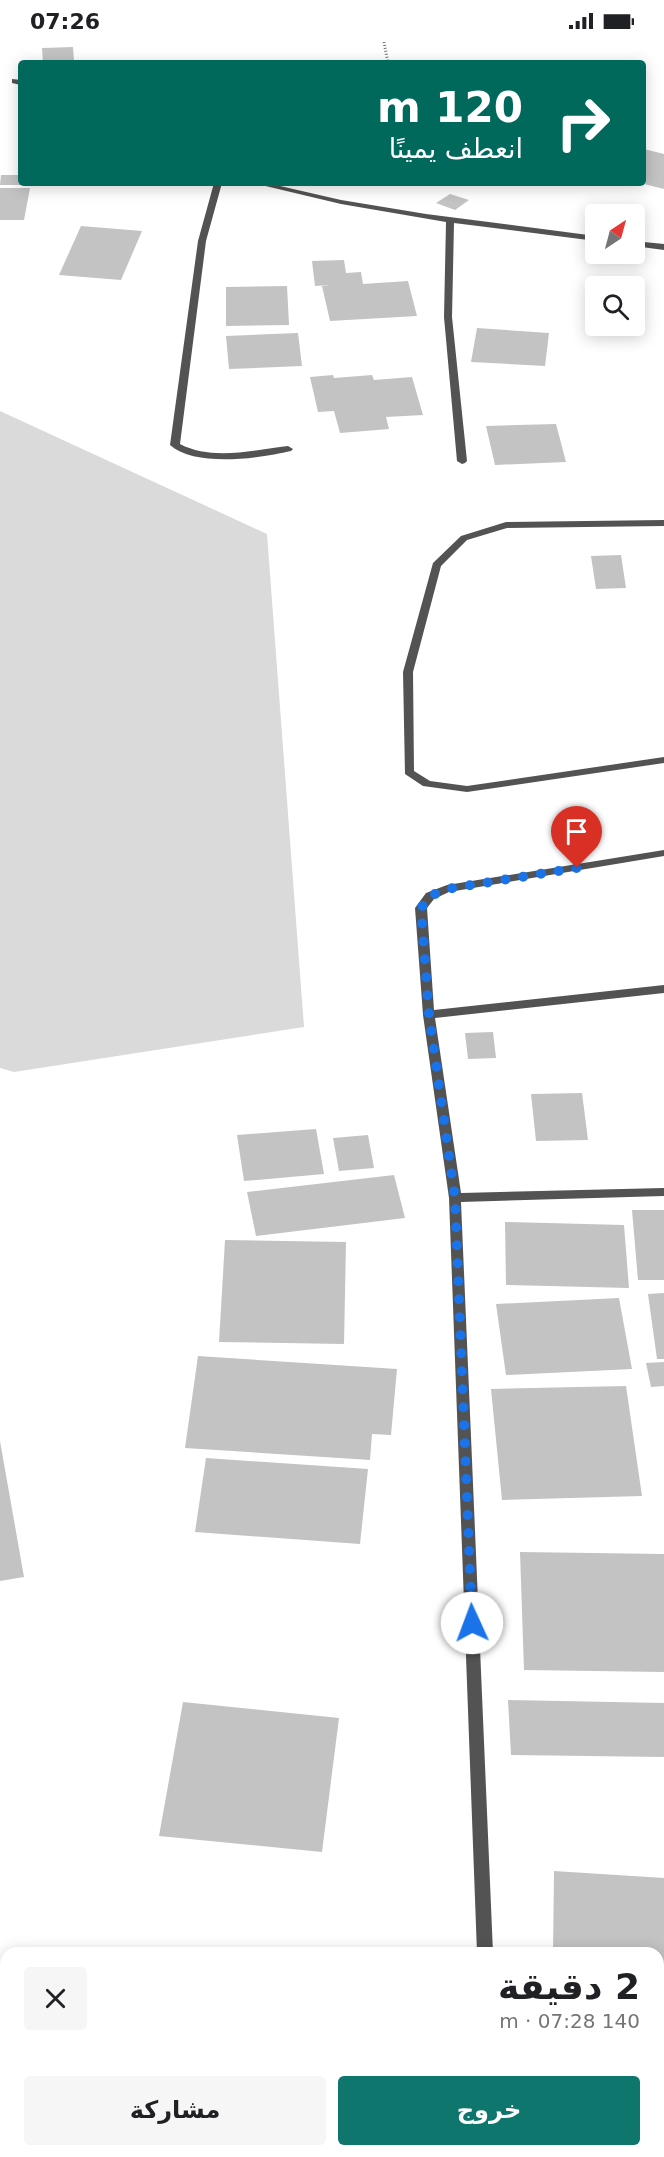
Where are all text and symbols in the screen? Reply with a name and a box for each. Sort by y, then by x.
text: 07:26 [30,9,100,34]
text: 120 m [377,83,523,132]
icon: right [544,84,622,162]
text: انعطف يمينًا [389,133,523,164]
north arrow [585,204,645,264]
map controls [585,204,645,336]
button: search [585,276,645,336]
pin [551,806,602,868]
icon: arrive [560,815,593,848]
position arrow [440,1591,504,1655]
text: 2 دقيقة [498,1966,640,2007]
button: close [24,1967,87,2030]
text: 140 m · 07:28 [499,2009,640,2033]
button: مشاركة [24,2076,326,2145]
button: خروج [338,2076,640,2145]

